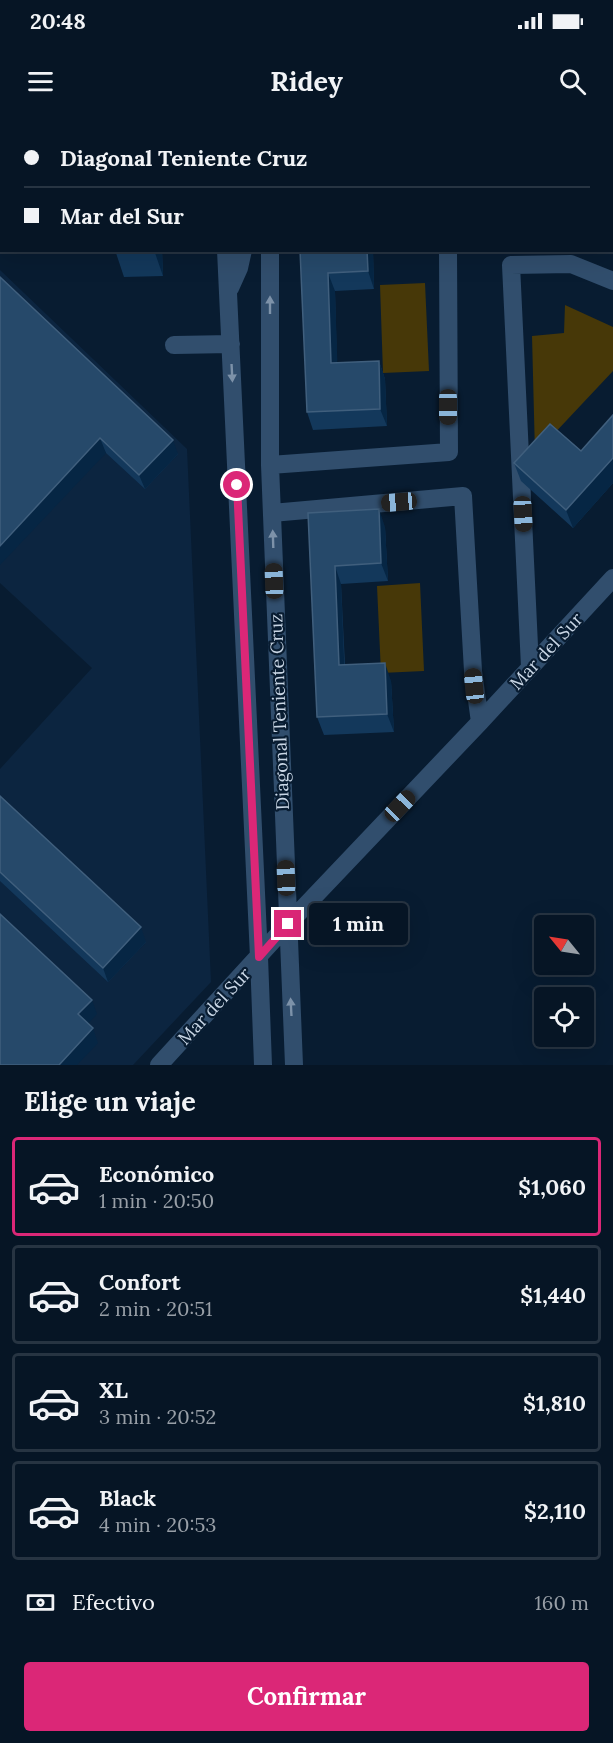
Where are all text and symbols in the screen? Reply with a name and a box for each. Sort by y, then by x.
text: 20:48 [30,7,86,35]
text: Ridey [270,64,343,98]
icon: menu [24,65,57,98]
icon: search [556,65,589,98]
text: Diagonal Teniente Cruz [60,144,307,172]
text: Mar del Sur [60,202,184,230]
one-way arrow [265,295,275,314]
one-way arrow [227,364,236,383]
car [439,389,457,425]
route start [223,471,250,498]
car [380,491,418,513]
car [513,496,533,532]
one-way arrow [268,529,277,548]
car [264,563,284,599]
street label: Mar del Sur [504,607,588,694]
street label: Diagonal Teniente Cruz [264,613,294,811]
car [463,667,485,705]
car [381,787,419,825]
car [276,860,296,896]
callout: 1 min [309,903,408,945]
route end [274,910,301,937]
text: 1 min [333,911,384,936]
north arrow [534,915,594,975]
map controls [534,915,594,1047]
street label: Mar del Sur [172,962,256,1049]
button: locate [534,987,594,1047]
one-way arrow [287,997,296,1016]
text: Elige un viaje [24,1084,196,1118]
icon: car [27,1160,81,1214]
text: Económico [99,1160,214,1188]
text: $1,060 [518,1173,586,1201]
text: 1 min · 20:50 [99,1188,214,1213]
icon: car [27,1268,81,1322]
text: Confort [99,1268,181,1296]
text: $1,440 [520,1281,586,1309]
text: 2 min · 20:51 [99,1296,213,1321]
icon: car [27,1376,81,1430]
text: XL [99,1376,128,1404]
text: $1,810 [523,1389,586,1417]
text: 3 min · 20:52 [99,1404,216,1429]
icon: car [27,1484,81,1538]
text: Black [99,1484,156,1512]
text: $2,110 [524,1497,586,1525]
text: 4 min · 20:53 [99,1512,216,1537]
icon: cash [24,1586,57,1619]
text: Efectivo [72,1588,155,1616]
text: 160 m [535,1590,589,1615]
button: Confirmar [24,1662,589,1731]

